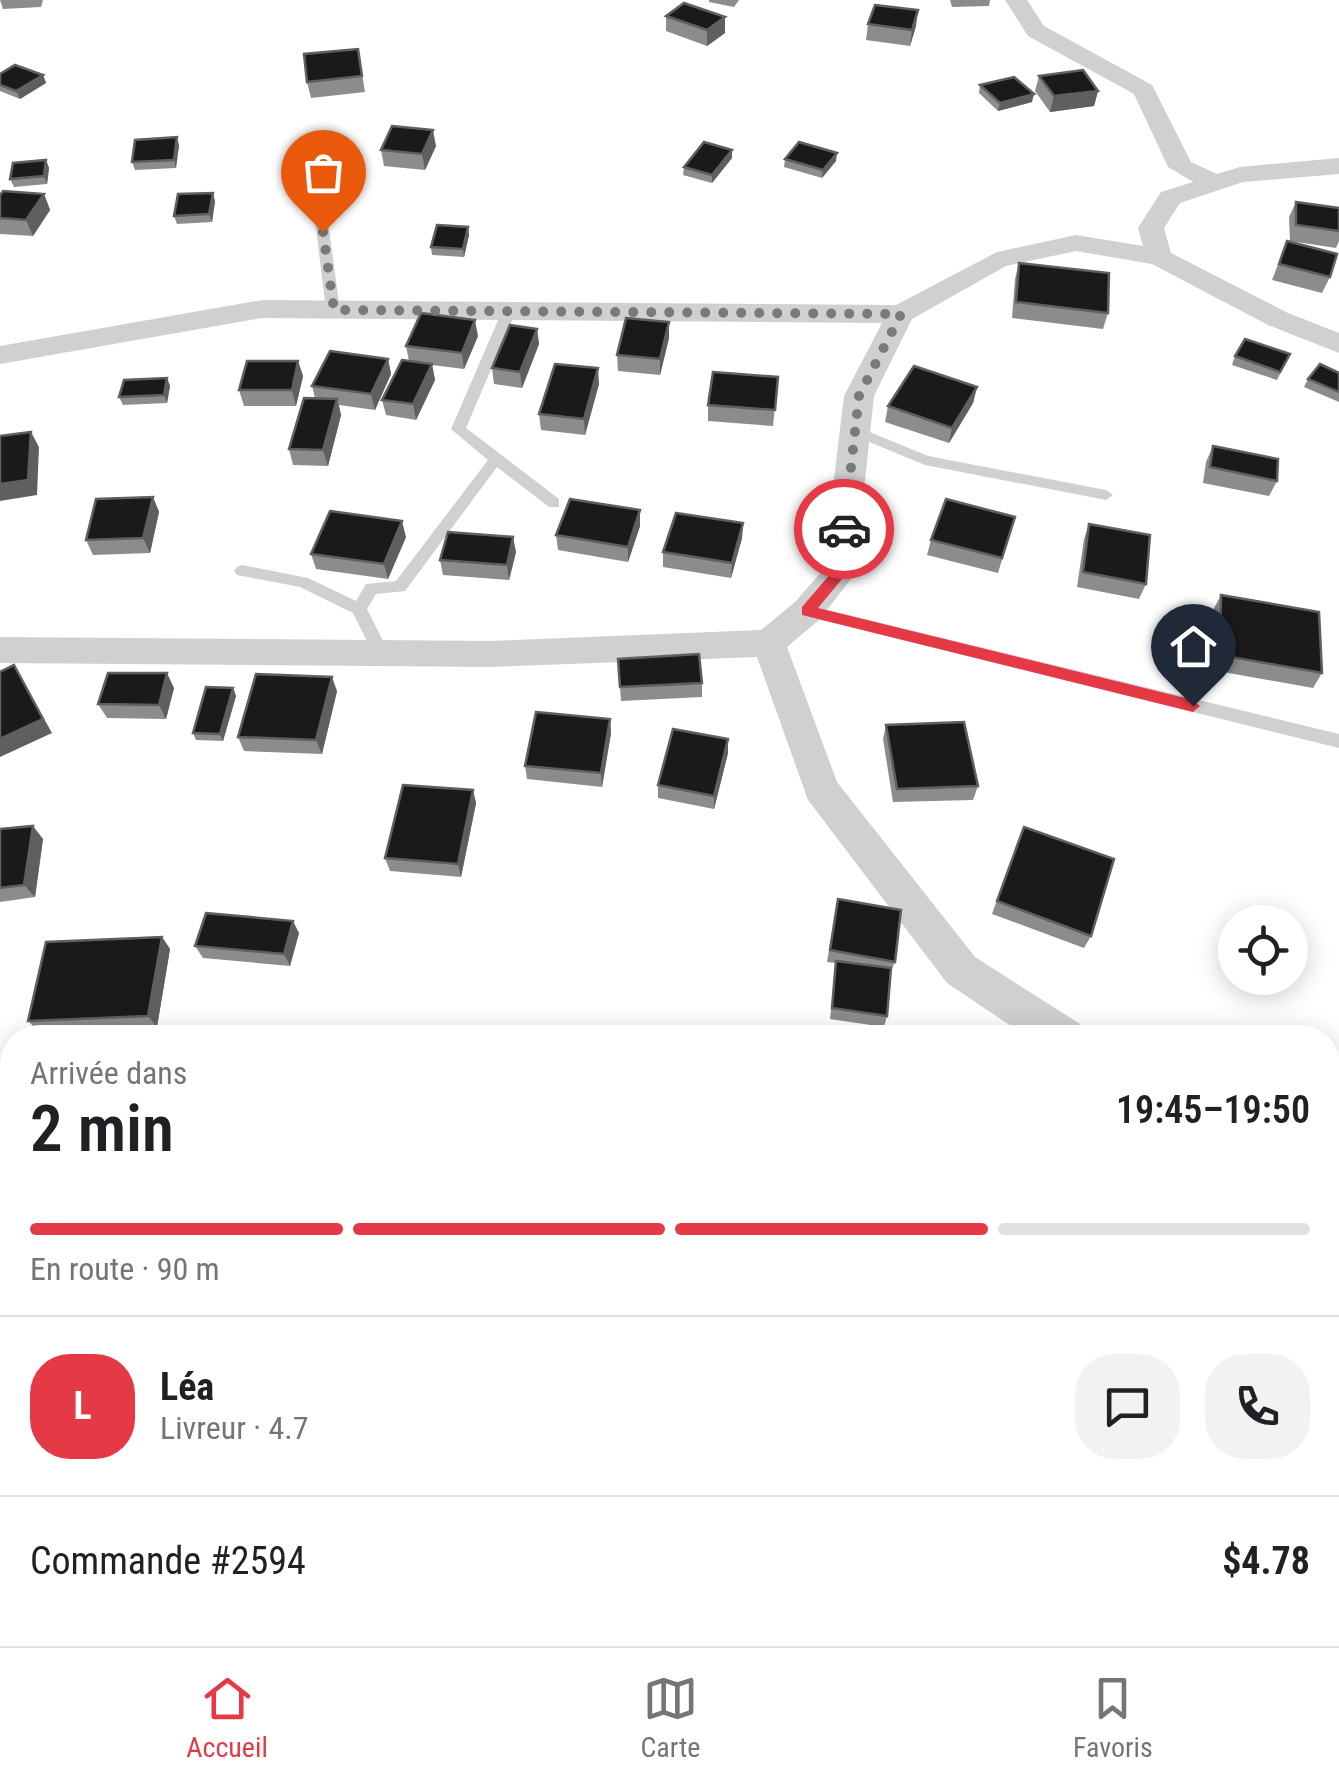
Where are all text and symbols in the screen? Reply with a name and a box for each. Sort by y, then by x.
pin [281,130,366,233]
icon: bag [296,145,351,200]
courier [794,479,894,579]
icon: car [817,502,872,557]
pin [1151,604,1236,707]
icon: home [1166,619,1221,674]
map controls [1218,905,1308,995]
button: locate [1218,905,1308,995]
text: Arrivée dans [30,1054,187,1092]
text: 19:45–19:50 [1116,1088,1310,1132]
text: 2 min [30,1091,174,1167]
text: En route · 90 m [30,1250,220,1288]
button: chat [1075,1354,1180,1459]
button: phone [1205,1354,1310,1459]
text: Léa [160,1365,214,1409]
text: L [73,1384,92,1428]
text: Livreur · 4.7 [160,1409,308,1447]
text: Commande #2594 [30,1539,306,1583]
text: $4.78 [1222,1539,1310,1583]
tab: Accueil [186,1671,268,1764]
tab: Carte [640,1671,700,1764]
tab: Favoris [1073,1671,1153,1764]

